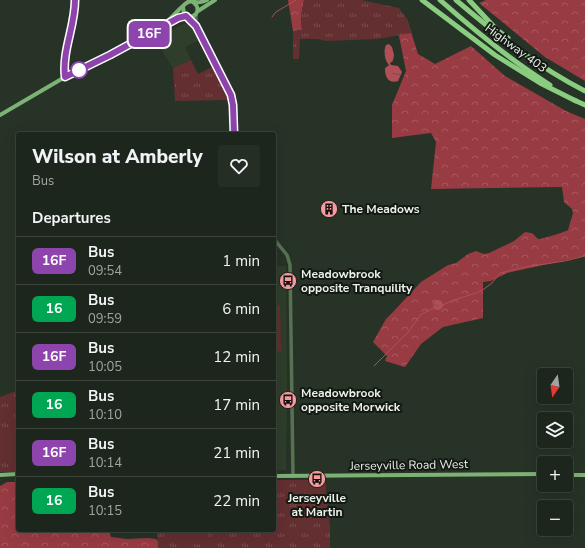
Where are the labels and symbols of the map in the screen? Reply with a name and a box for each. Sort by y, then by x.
street label: Highway 403 [482,20,550,76]
line badge: 16F [126,21,172,47]
unlabelled marker [70,61,88,79]
building icon: The Meadows [319,199,339,219]
place label: The Meadows [342,201,420,217]
place label: Meadowbrook opposite Tranquility [301,266,413,296]
bus stop icon: Meadowbrook opposite Tranquility [278,271,298,291]
north arrow [537,368,573,404]
place label: Meadowbrook opposite Morwick [301,385,401,415]
bus stop icon: Meadowbrook opposite Morwick [278,390,298,410]
street label: Jerseyville Road West [349,456,469,474]
bus stop icon: Jerseyville at Martin [307,469,327,489]
place label: Jerseyville at Martin [287,490,346,520]

